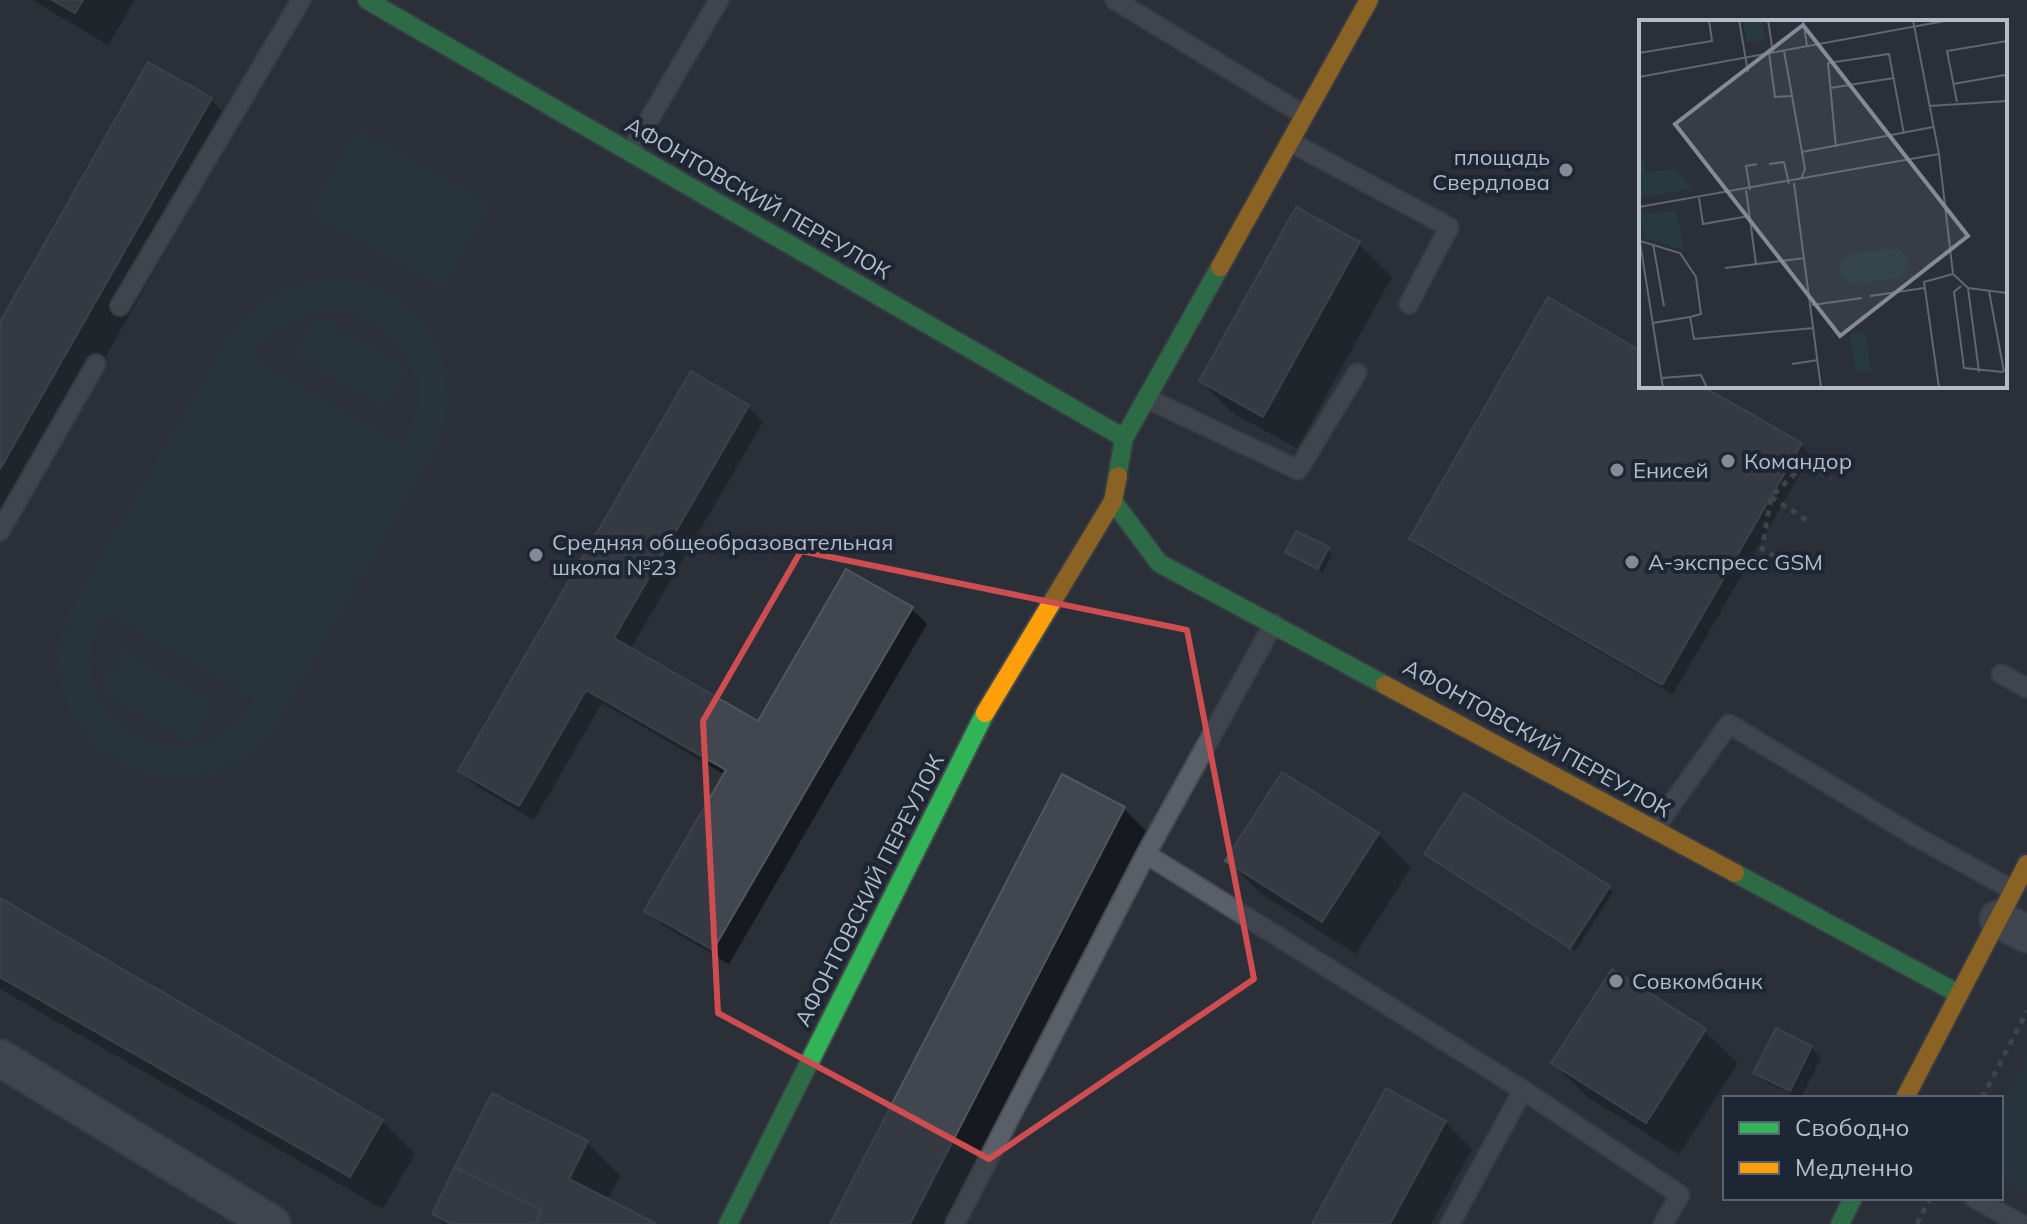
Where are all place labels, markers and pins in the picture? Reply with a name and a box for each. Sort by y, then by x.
place label: площадь Свердлова [1432,143,1550,196]
marker: площадь Свердлова [1557,161,1575,179]
place label: Командор [1744,447,1852,475]
marker: Командор [1719,452,1737,470]
place label: Енисей [1633,456,1709,484]
marker: Енисей [1608,461,1626,479]
place label: Средняя общеобразовательная школа №23 [552,528,893,581]
marker: Средняя общеобразовательная школа №23 [527,546,545,564]
place label: А-экспресс GSM [1648,548,1823,576]
marker: А-экспресс GSM [1623,553,1641,571]
place label: Совкомбанк [1632,967,1763,995]
marker: Совкомбанк [1607,972,1625,990]

